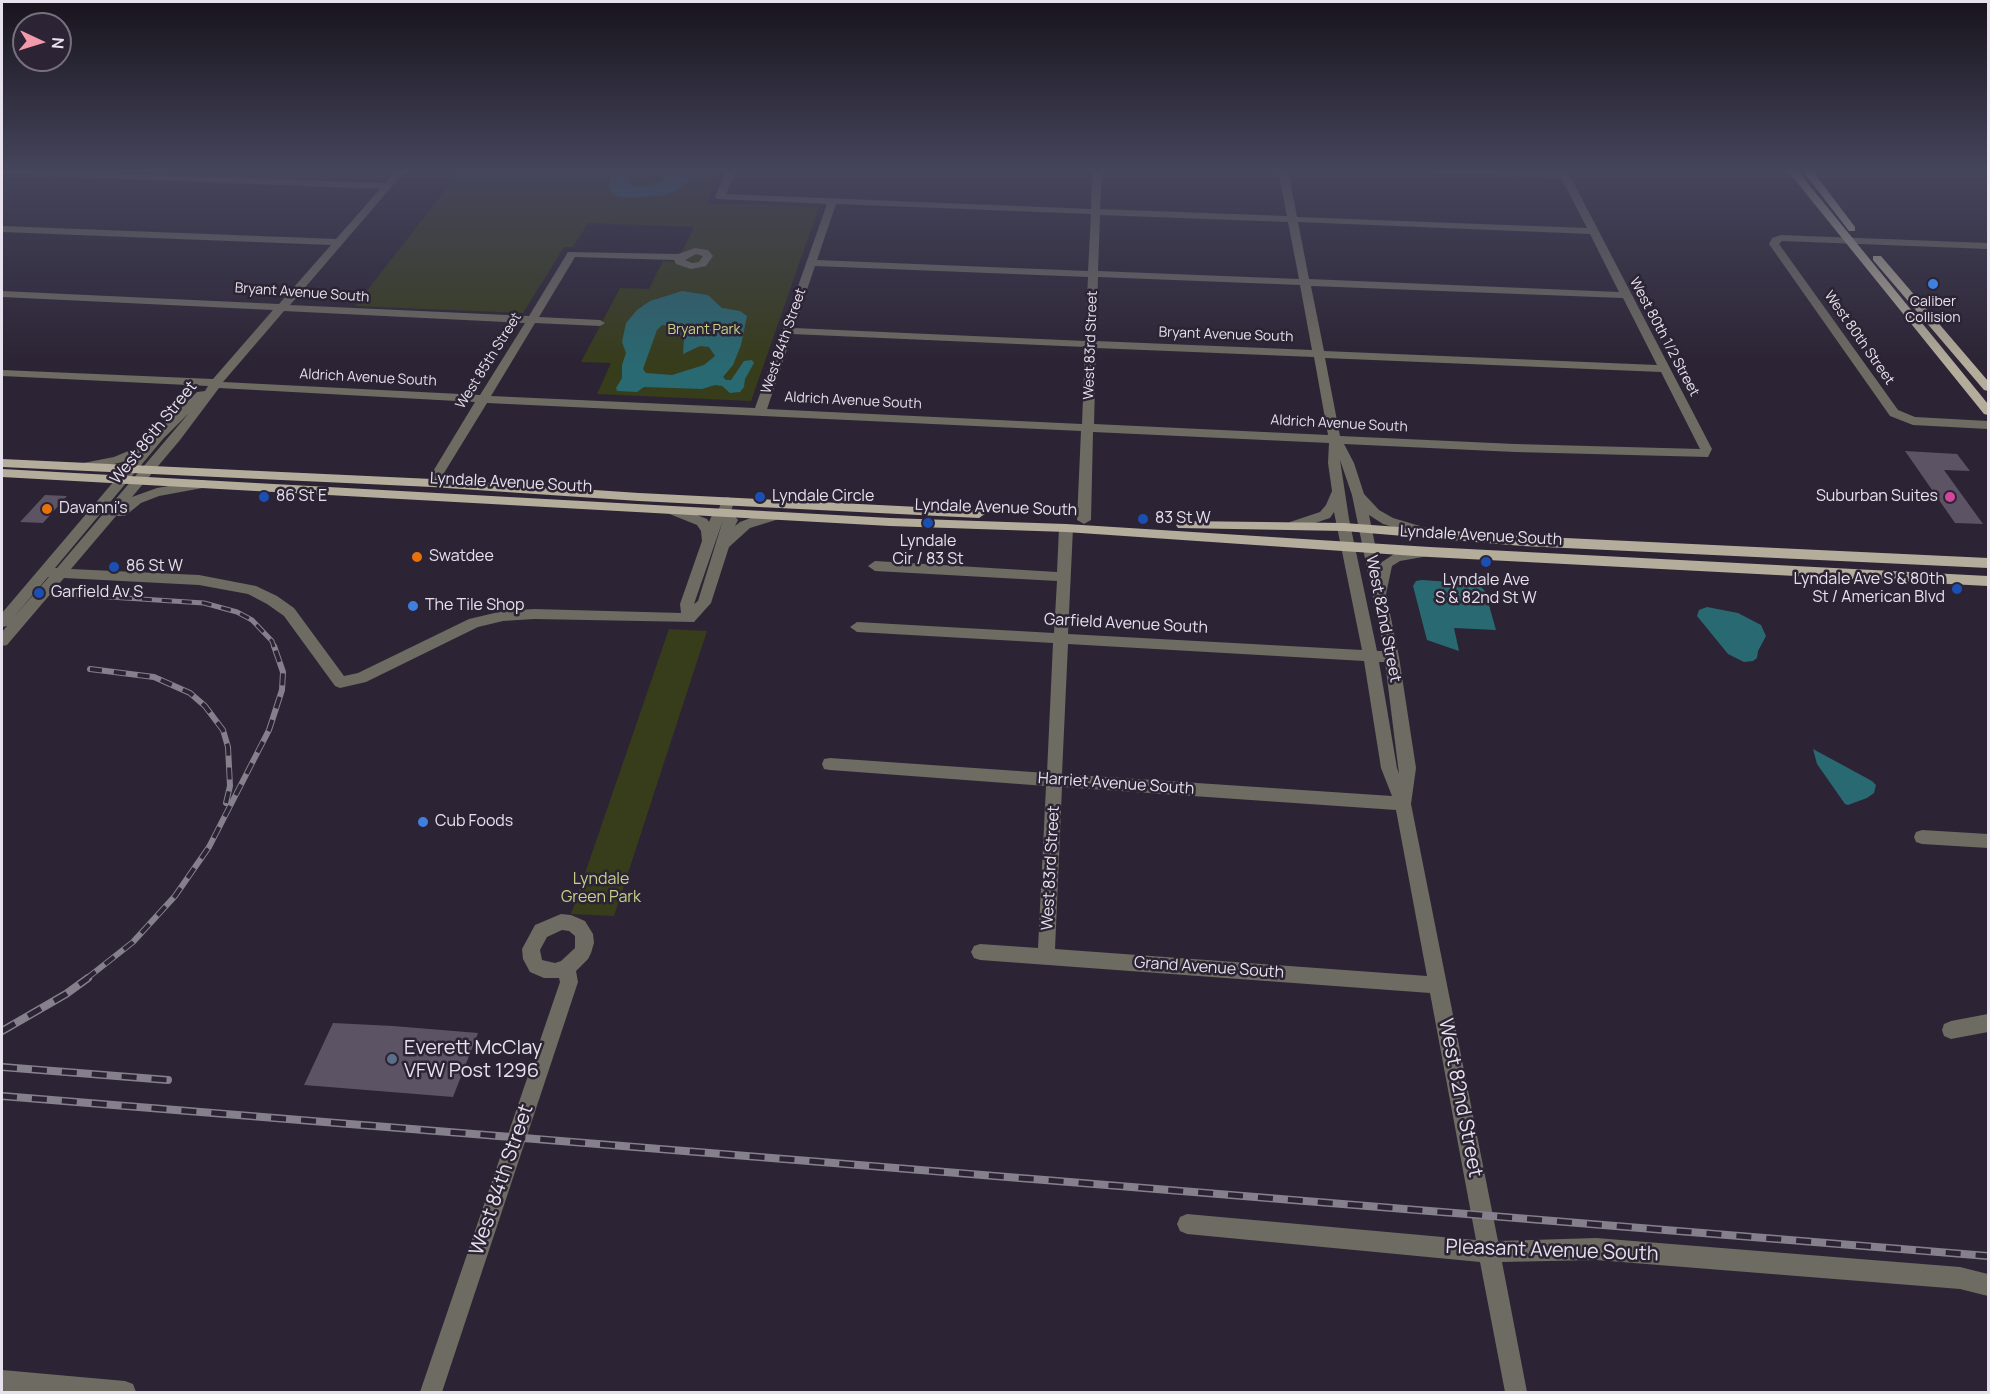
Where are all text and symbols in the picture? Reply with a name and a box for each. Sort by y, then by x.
north arrow [12,12,72,72]
text: N [47,37,69,50]
street label: West 80th 1/2 Street [1626,275,1702,399]
marker: Caliber Collision [1926,277,1940,291]
street label: Bryant Avenue South [234,280,370,306]
street label: West 84th Street [758,286,810,396]
street label: West 80th Street [1820,288,1898,388]
street label: West 83rd Street [1081,290,1101,400]
place label: Caliber Collision [1905,294,1961,326]
street label: West 85th Street [453,310,525,412]
park label: Bryant Park [667,322,741,338]
street label: Bryant Avenue South [1158,324,1294,346]
street label: Aldrich Avenue South [299,366,437,390]
street label: West 86th Street [107,378,201,488]
street label: Aldrich Avenue South [784,389,922,413]
street label: Aldrich Avenue South [1270,412,1408,436]
street label: Lyndale Avenue South [429,469,593,497]
place label: 86 St E [276,487,327,507]
place label: Lyndale Circle [772,487,874,507]
place label: Suburban Suites [1816,487,1938,507]
marker: 86 St E [257,490,271,504]
marker: Lyndale Circle [753,490,767,504]
marker: Suburban Suites [1943,490,1957,504]
street label: Lyndale Avenue South [914,496,1078,520]
place label: Davanni's [59,499,128,519]
marker: Davanni's [40,502,54,516]
place label: 83 St W [1155,509,1211,529]
marker: 83 St W [1136,512,1150,526]
marker: Lyndale Cir / 83 St [921,516,935,530]
street label: Lyndale Avenue South [1399,522,1563,550]
place label: Lyndale Cir / 83 St [892,532,964,570]
place label: Swatdee [429,547,494,567]
marker: Swatdee [410,550,424,564]
street label: West 82nd Street [1361,554,1405,684]
marker: Lyndale Ave S & 82nd St W [1479,555,1493,569]
place label: 86 St W [126,557,183,577]
marker: 86 St W [107,560,121,574]
place label: Lyndale Ave S & 80th St / American Blvd [1794,570,1945,608]
place label: Lyndale Ave S & 82nd St W [1435,571,1537,609]
marker: Lyndale Ave S & 80th St / American Blvd [1950,582,1964,596]
place label: Garfield Av S [51,583,143,603]
marker: Garfield Av S [32,586,46,600]
place label: The Tile Shop [425,596,524,616]
marker: The Tile Shop [406,599,420,613]
street label: Garfield Avenue South [1044,610,1208,638]
street label: Harriet Avenue South [1037,769,1195,799]
street label: West 83rd Street [1038,805,1064,931]
place label: Cub Foods [435,812,513,832]
marker: Cub Foods [416,815,430,829]
park label: Lyndale Green Park [561,870,641,908]
street label: Grand Avenue South [1133,953,1285,983]
street label: West 82nd Street [1433,1017,1487,1179]
place label: Everett McClay VFW Post 1296 [404,1036,542,1083]
marker: Everett McClay VFW Post 1296 [385,1052,399,1066]
street label: West 84th Street [465,1102,539,1258]
street label: Pleasant Avenue South [1445,1235,1659,1267]

